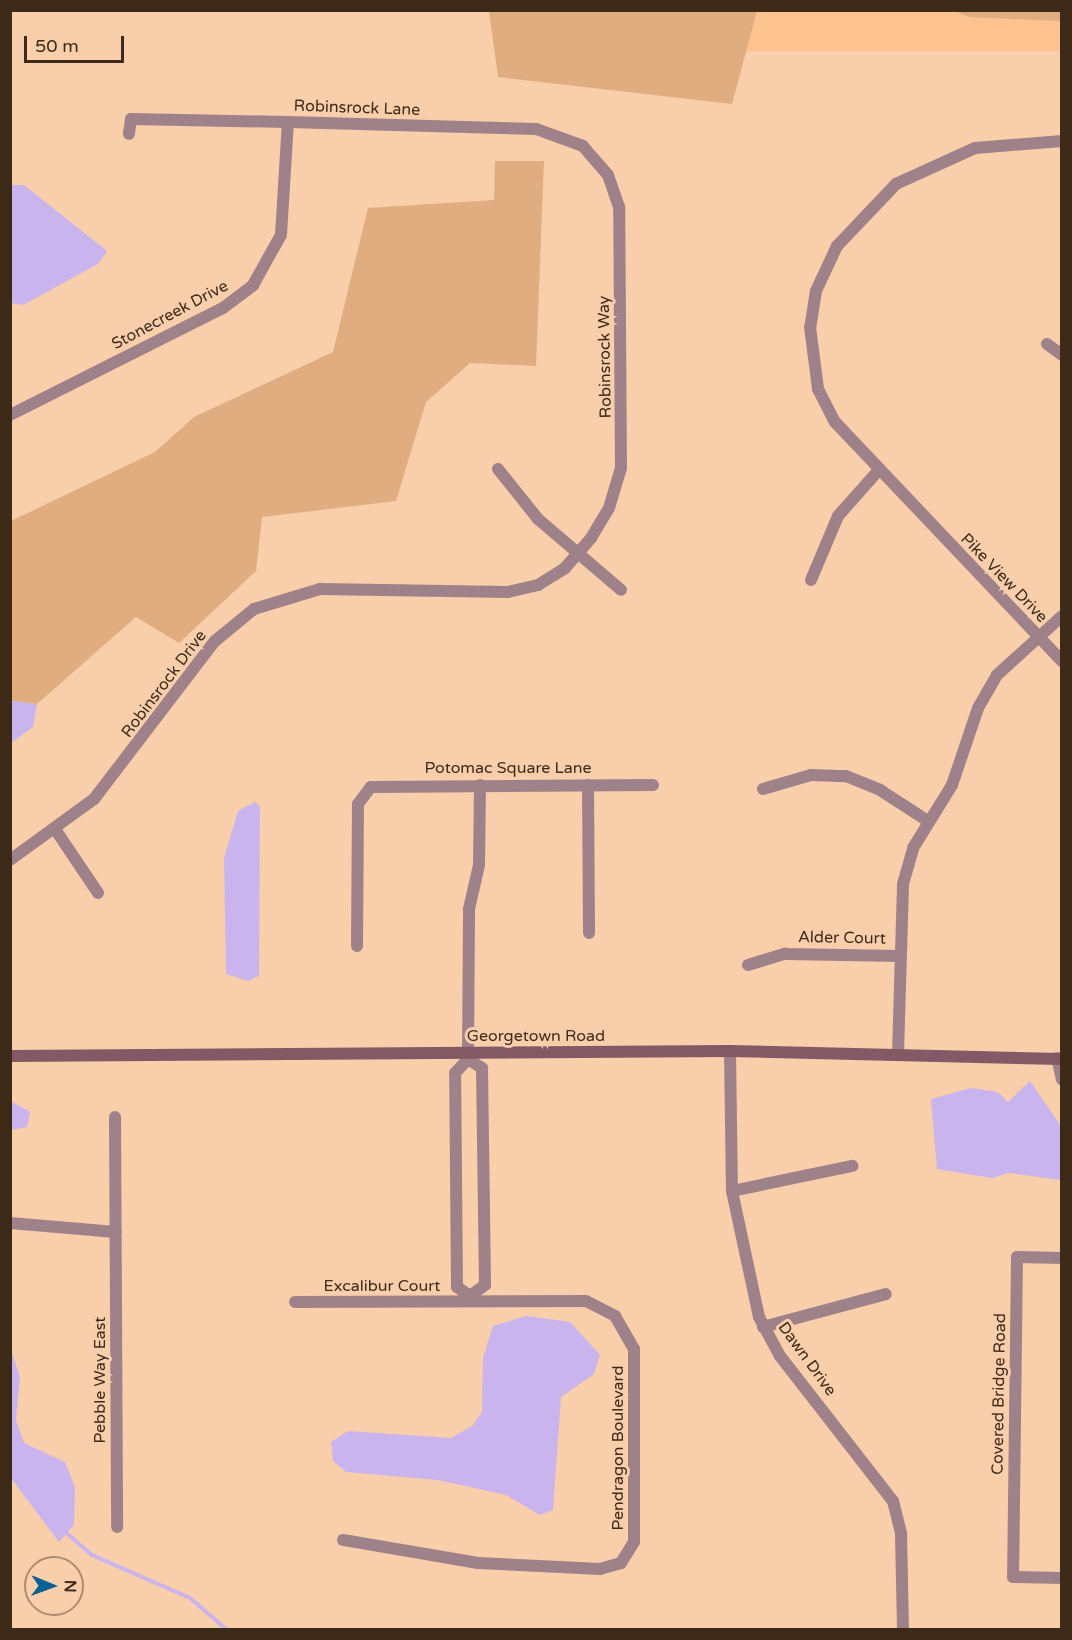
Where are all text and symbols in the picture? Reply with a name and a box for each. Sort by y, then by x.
scale bar [27,24,128,62]
text: 50 m [35,35,79,57]
street label: Robinsrock Lane [293,96,421,120]
street label: Stonecreek Drive [109,276,231,354]
street label: Robinsrock Way [594,296,616,418]
street label: Pike View Drive [957,529,1051,627]
street label: Robinsrock Drive [117,627,211,741]
street label: Potomac Square Lane [424,758,592,778]
street label: Alder Court [798,928,886,948]
street label: Georgetown Road [467,1026,605,1046]
street label: Excalibur Court [324,1276,440,1296]
street label: Covered Bridge Road [988,1313,1010,1475]
street label: Pebble Way East [90,1317,110,1443]
street label: Dawn Drive [774,1318,840,1400]
street label: Pendragon Boulevard [608,1365,628,1531]
north arrow [24,1556,84,1616]
text: N [60,1580,80,1593]

